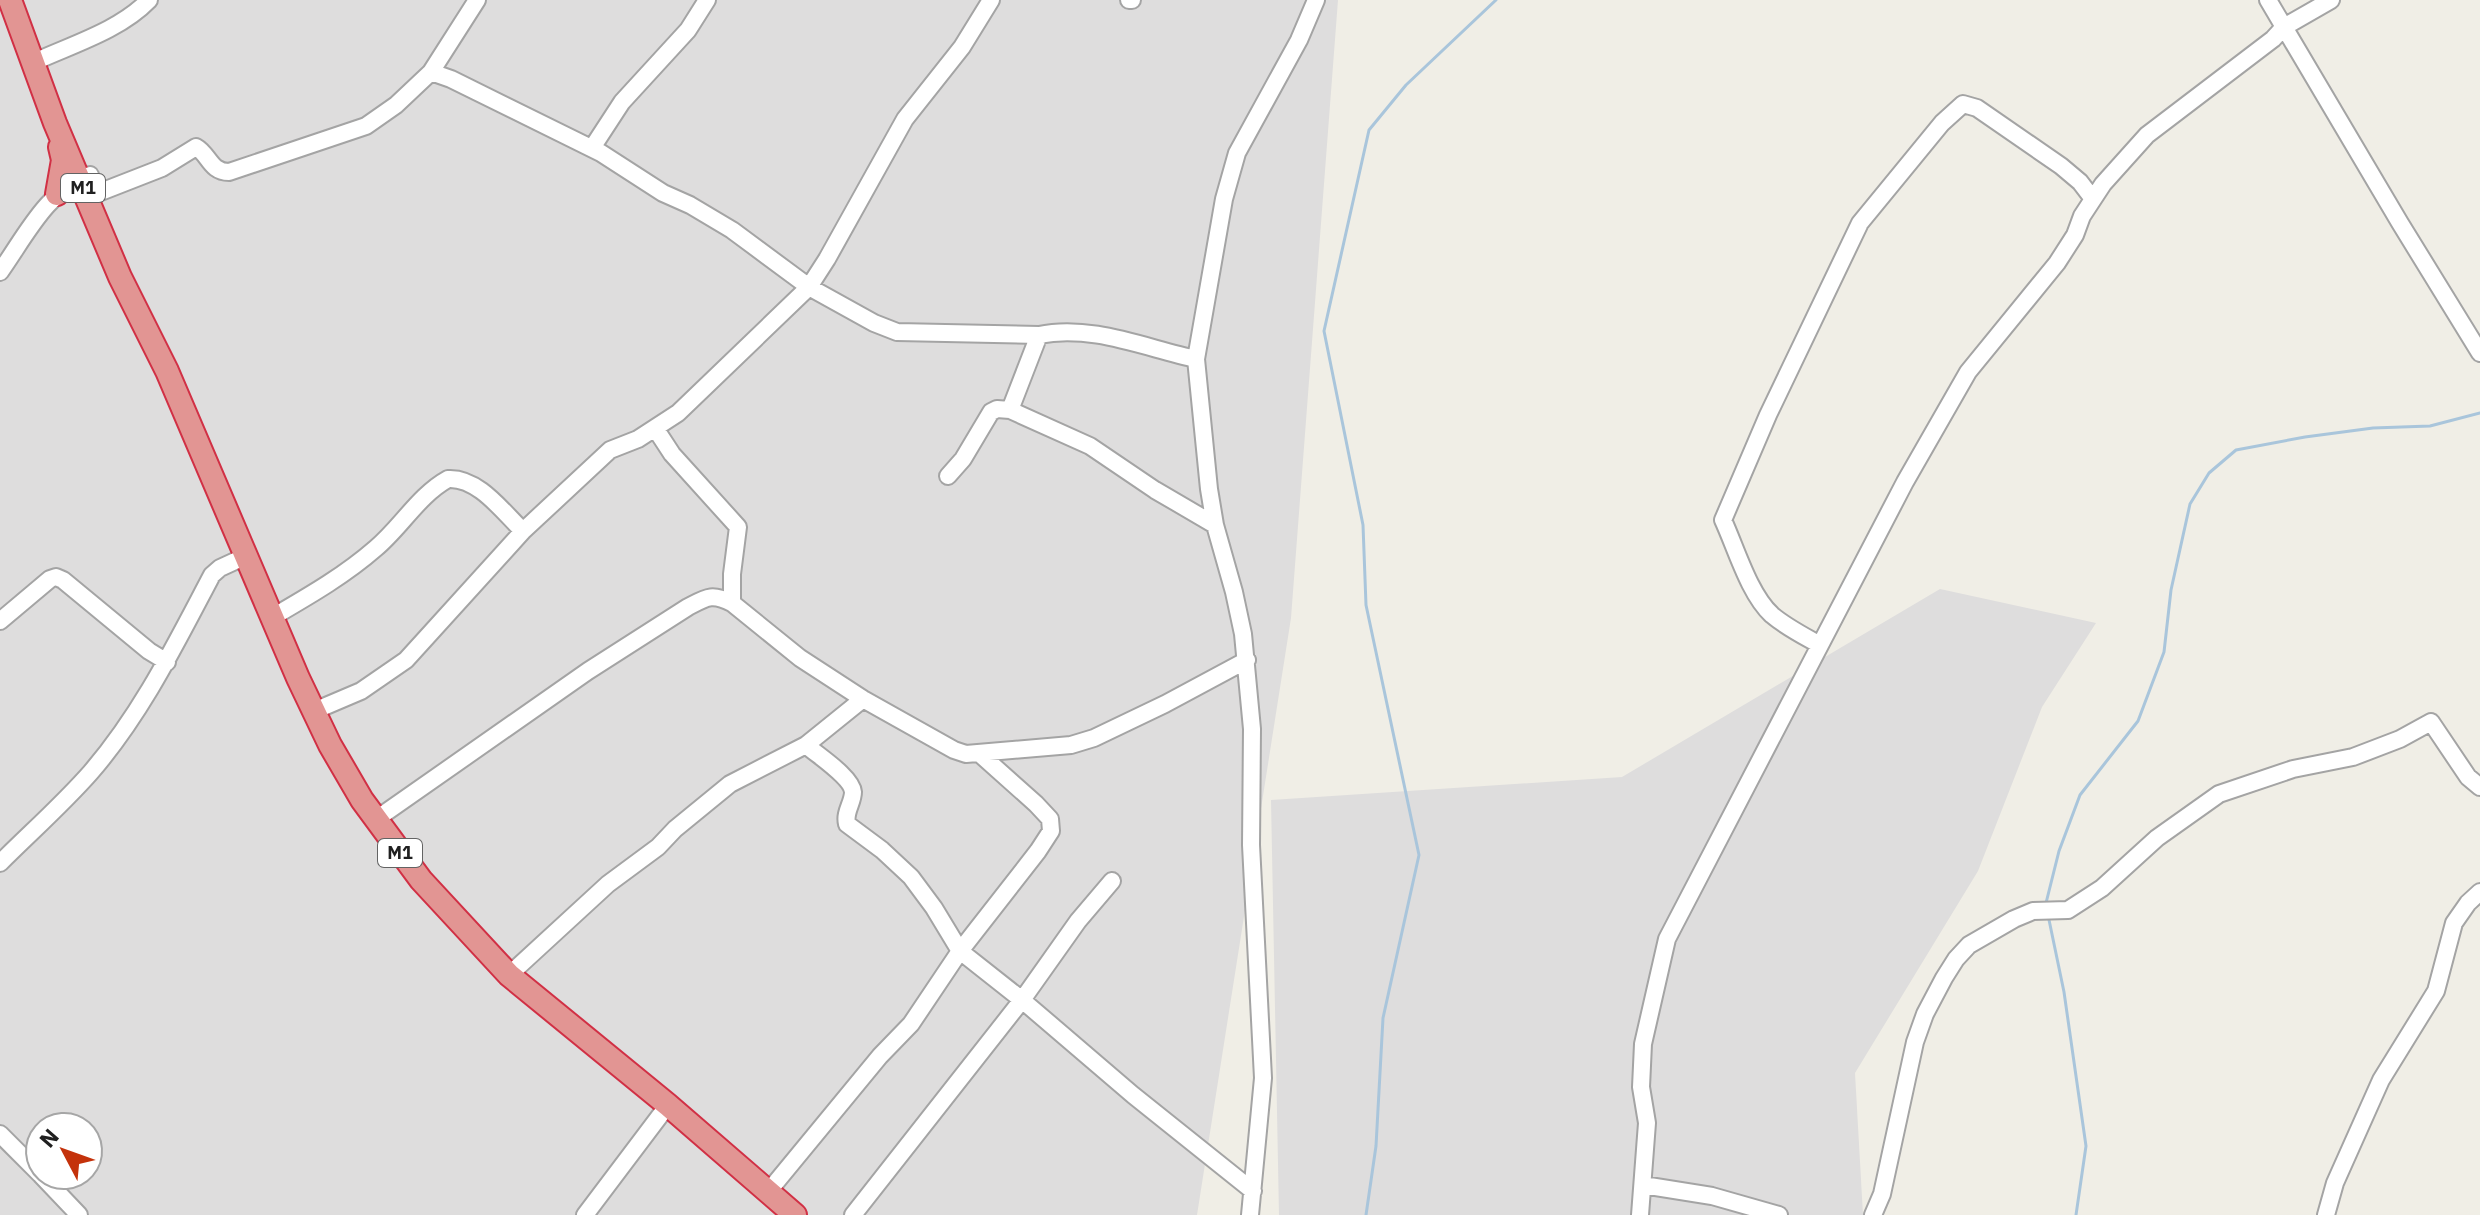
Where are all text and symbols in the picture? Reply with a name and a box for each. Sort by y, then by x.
road number: M1 [61,174,105,202]
road number: M1 [378,839,422,867]
north arrow [24,1111,104,1191]
text: N [32,1122,65,1153]

